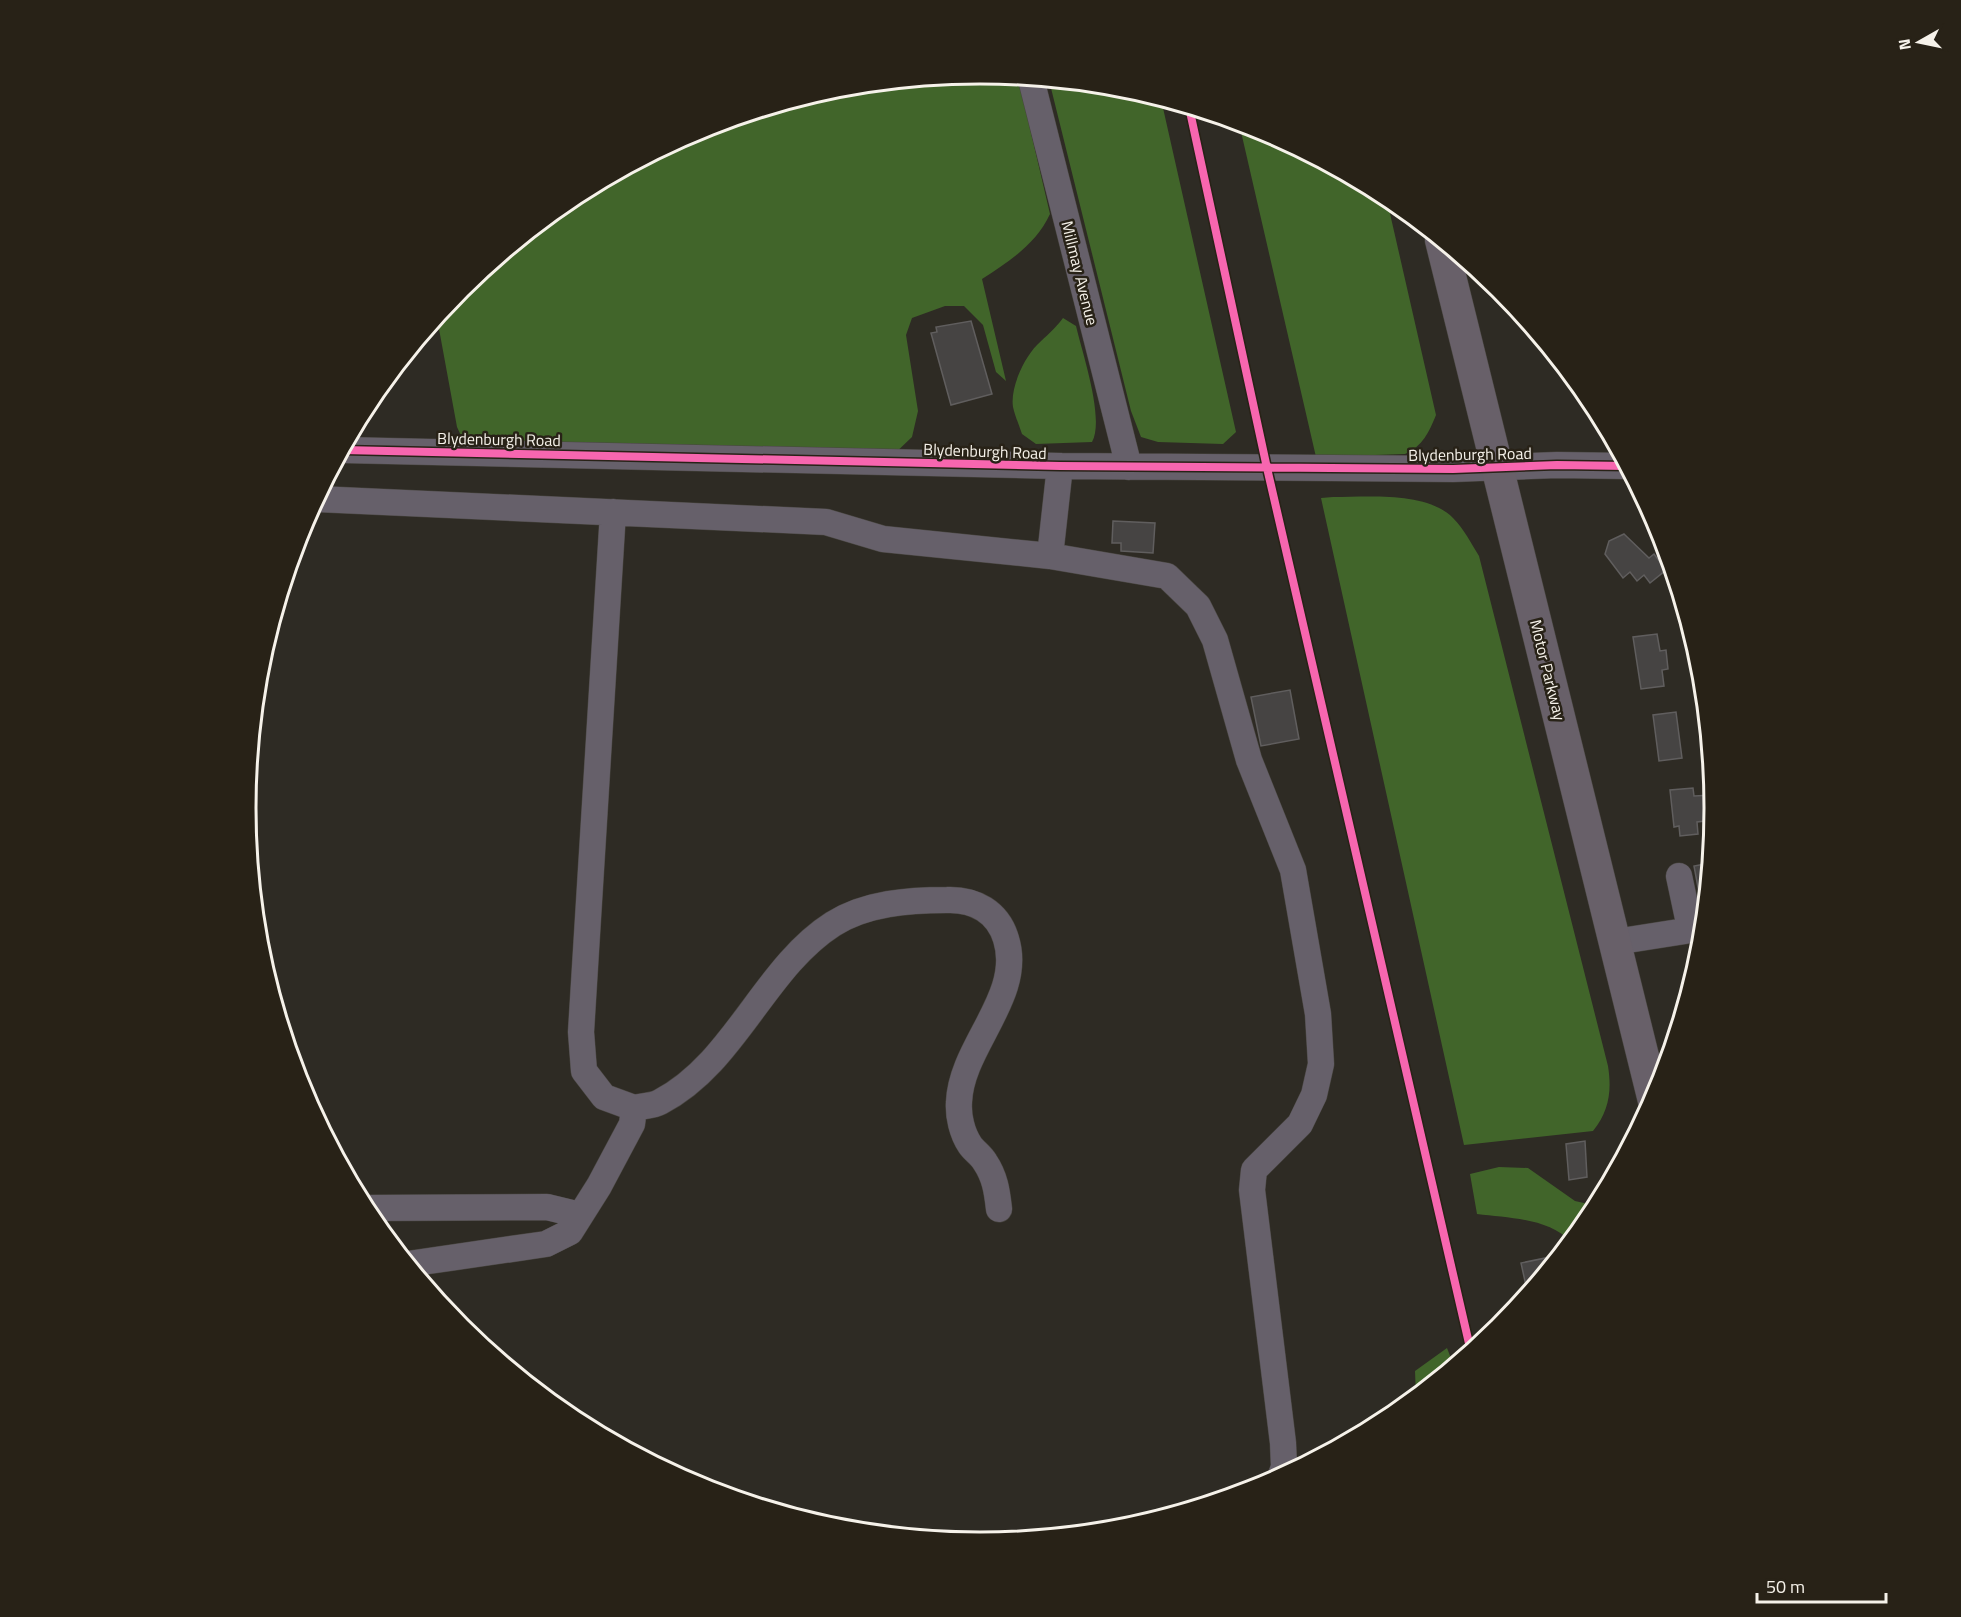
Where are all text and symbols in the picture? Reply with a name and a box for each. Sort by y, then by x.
north arrow [1889,12,1949,72]
text: N [1891,37,1917,52]
street label: Millmay Avenue [1055,218,1105,328]
street label: Blydenburgh Road [437,426,561,452]
street label: Blydenburgh Road [923,437,1047,465]
street label: Blydenburgh Road [1408,441,1532,467]
street label: Motor Parkway [1524,617,1572,723]
scale bar [1757,1566,1886,1604]
text: 50 m [1766,1573,1805,1600]

